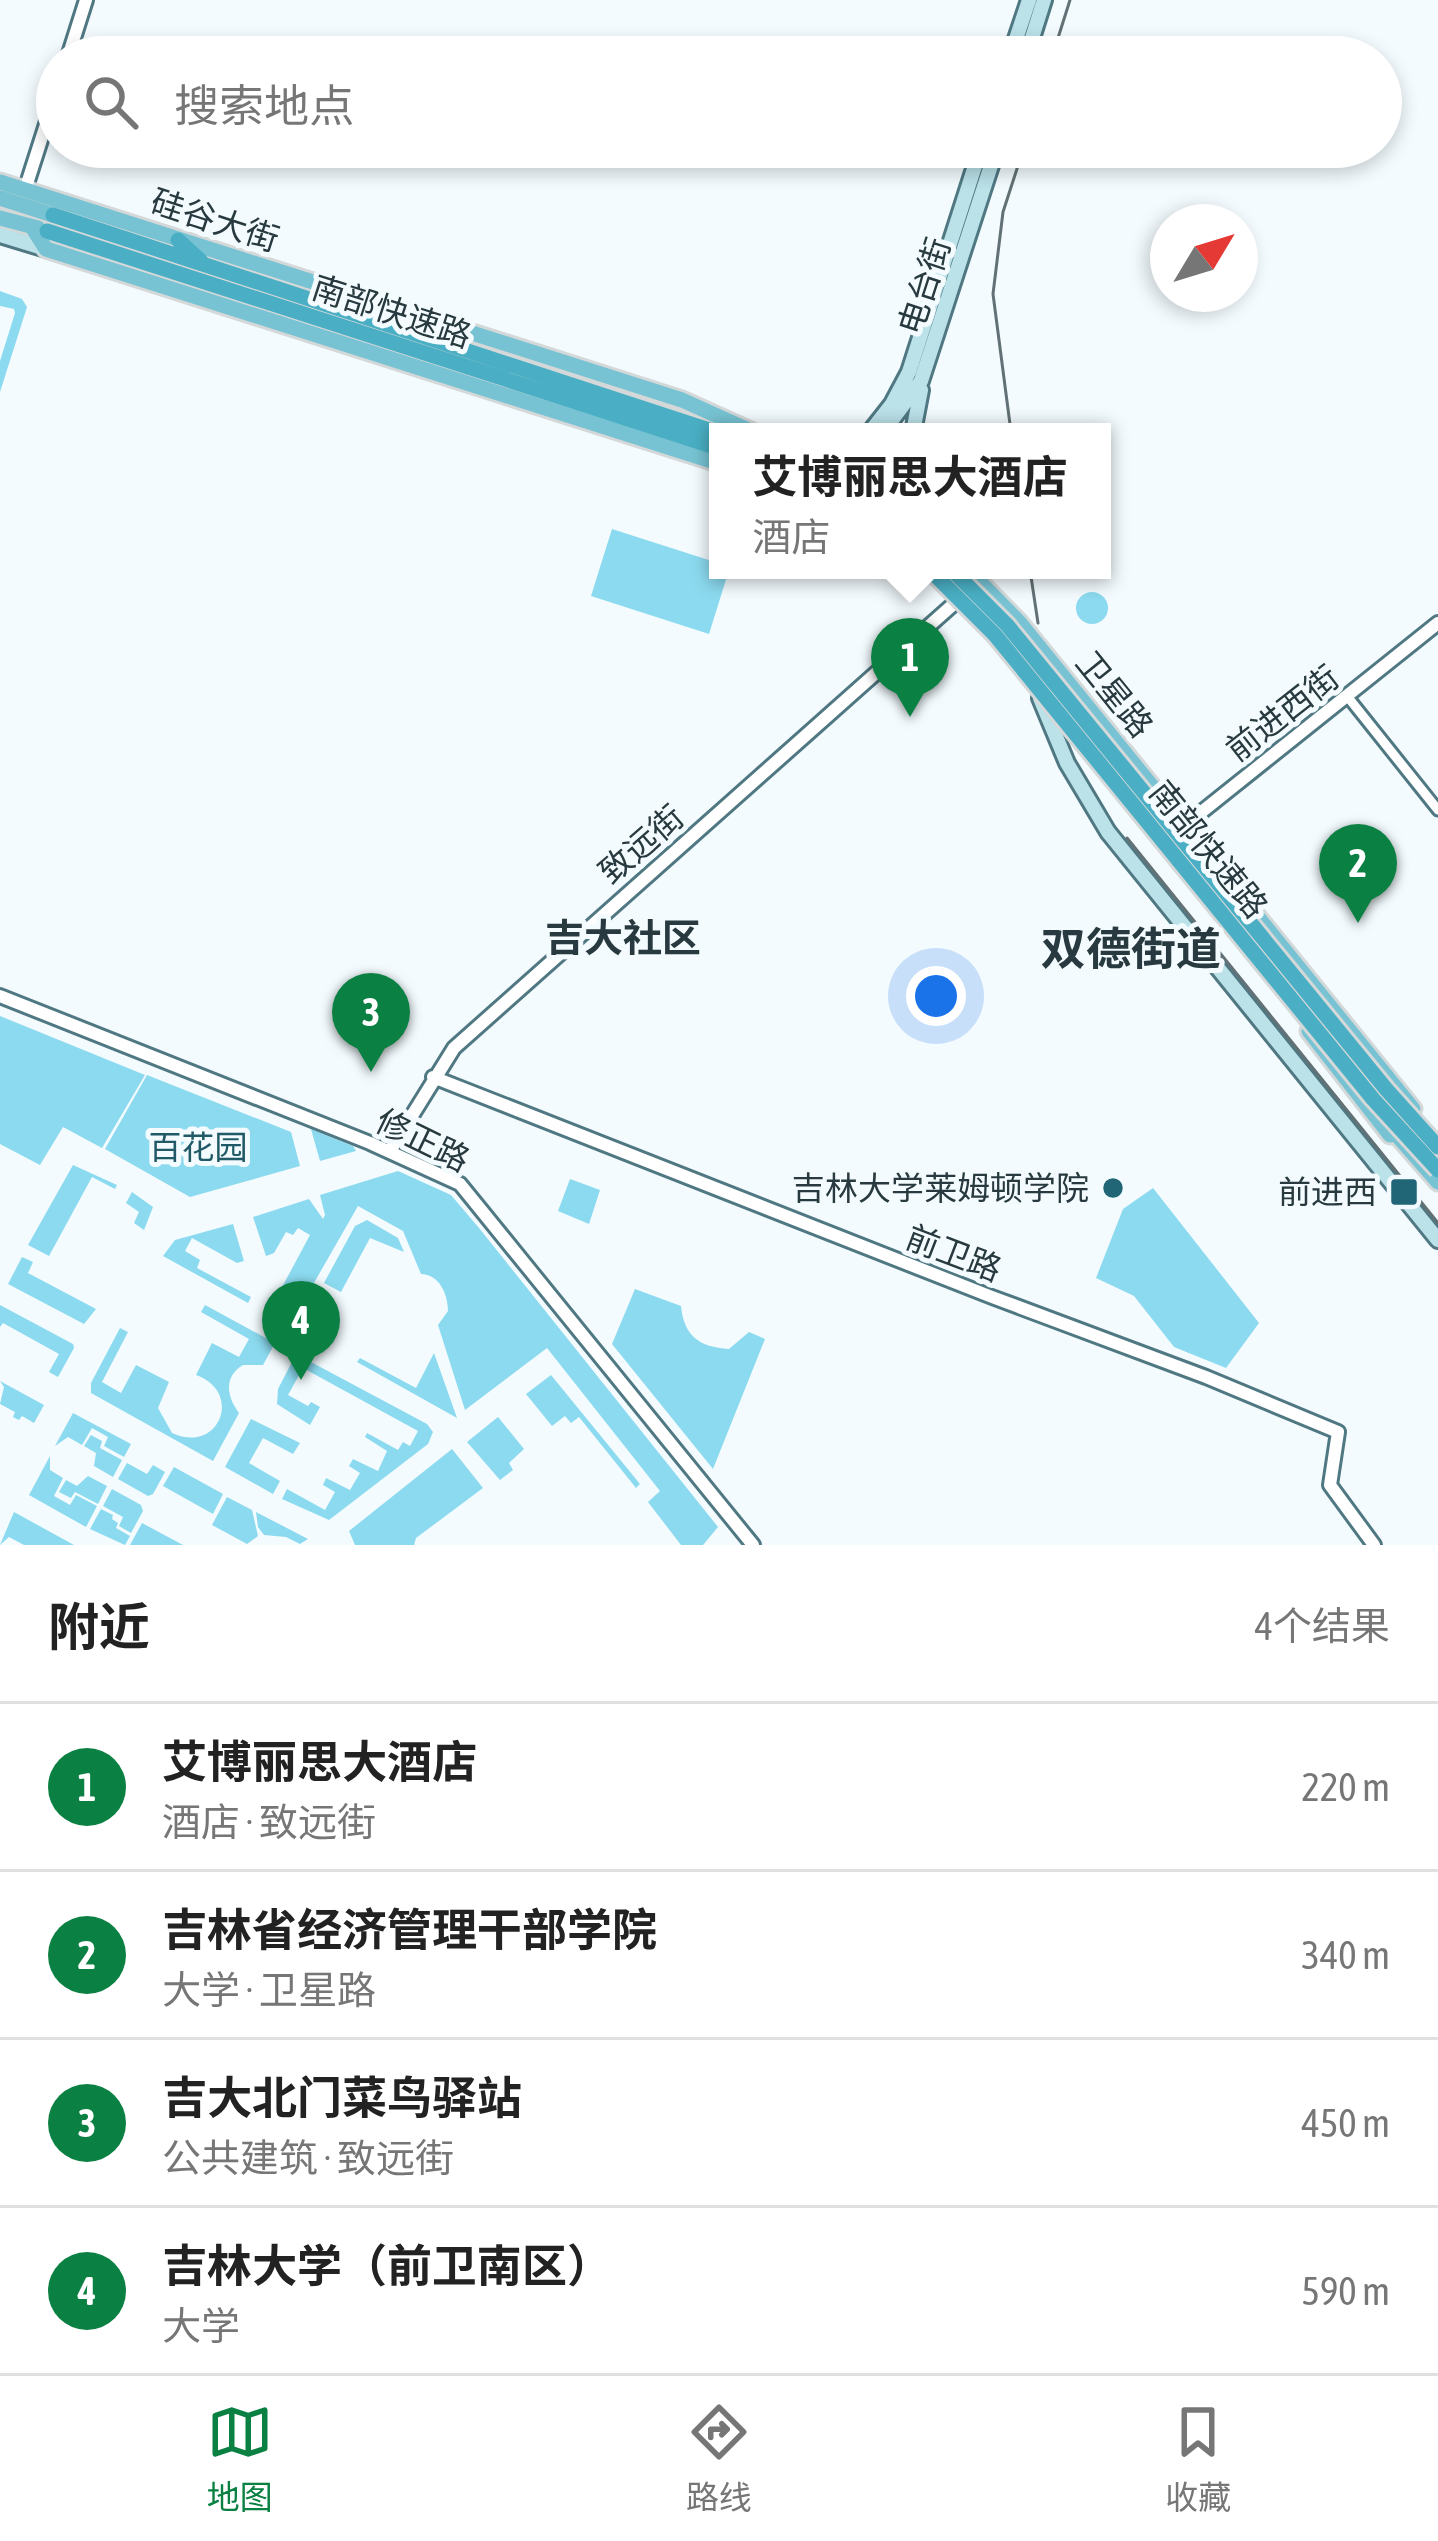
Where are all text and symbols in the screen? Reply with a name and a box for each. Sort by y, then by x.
search box [36,36,1402,168]
icon: search [78,69,144,135]
text: 搜索地点 [174,80,354,132]
street label: 硅谷大街 [146,182,284,258]
north arrow [1150,204,1258,312]
street label: 电台街 [891,233,957,339]
street label: 南部快速路 [308,267,476,355]
popup [709,423,1111,579]
text: 艾博丽思大酒店 [752,451,1068,503]
text: 酒店 [752,515,831,559]
pin: 1 [871,618,949,717]
street label: 卫星路 [1069,644,1161,744]
street label: 前进西街 [1218,657,1346,769]
street label: 南部快速路 [1142,773,1276,925]
street label: 致远街 [591,797,691,891]
pin: 2 [1319,824,1397,923]
district label: 吉大社区 [545,916,701,960]
district label: 双德街道 [1041,923,1221,975]
your location [906,966,966,1026]
pin: 3 [332,973,410,1072]
street label: 修正路 [370,1101,476,1179]
park label: 百花园 [149,1128,248,1166]
place label: 吉林大学莱姆顿学院 [792,1169,1089,1207]
place label: 前进西 [1278,1173,1377,1211]
marker: 吉林大学莱姆顿学院 [1100,1175,1126,1201]
marker: 前进西 [1388,1176,1420,1208]
street label: 前卫路 [901,1218,1007,1288]
pin: 4 [262,1281,340,1380]
text: 附近 [48,1597,150,1656]
text: 4个结果 [1255,1604,1390,1648]
text: 艾博丽思大酒店 [162,1736,477,1788]
text: 1 [78,1765,96,1809]
text: 220 m [1302,1765,1390,1809]
text: 酒店 · 致远街 [162,1800,376,1844]
text: 吉林省经济管理干部学院 [162,1904,657,1956]
text: 2 [78,1933,96,1977]
text: 340 m [1302,1933,1390,1977]
text: 大学 · 卫星路 [162,1968,376,2012]
text: 吉大北门菜鸟驿站 [162,2072,522,2124]
text: 3 [78,2101,96,2145]
text: 450 m [1302,2101,1390,2145]
text: 公共建筑 · 致远街 [162,2136,454,2180]
text: 吉林大学（前卫南区） [162,2240,612,2292]
text: 4 [78,2269,96,2313]
text: 590 m [1302,2269,1390,2313]
text: 大学 [162,2304,240,2348]
tab: 地图 [207,2399,273,2519]
tab: 路线 [686,2399,752,2519]
tab: 收藏 [1165,2399,1231,2519]

